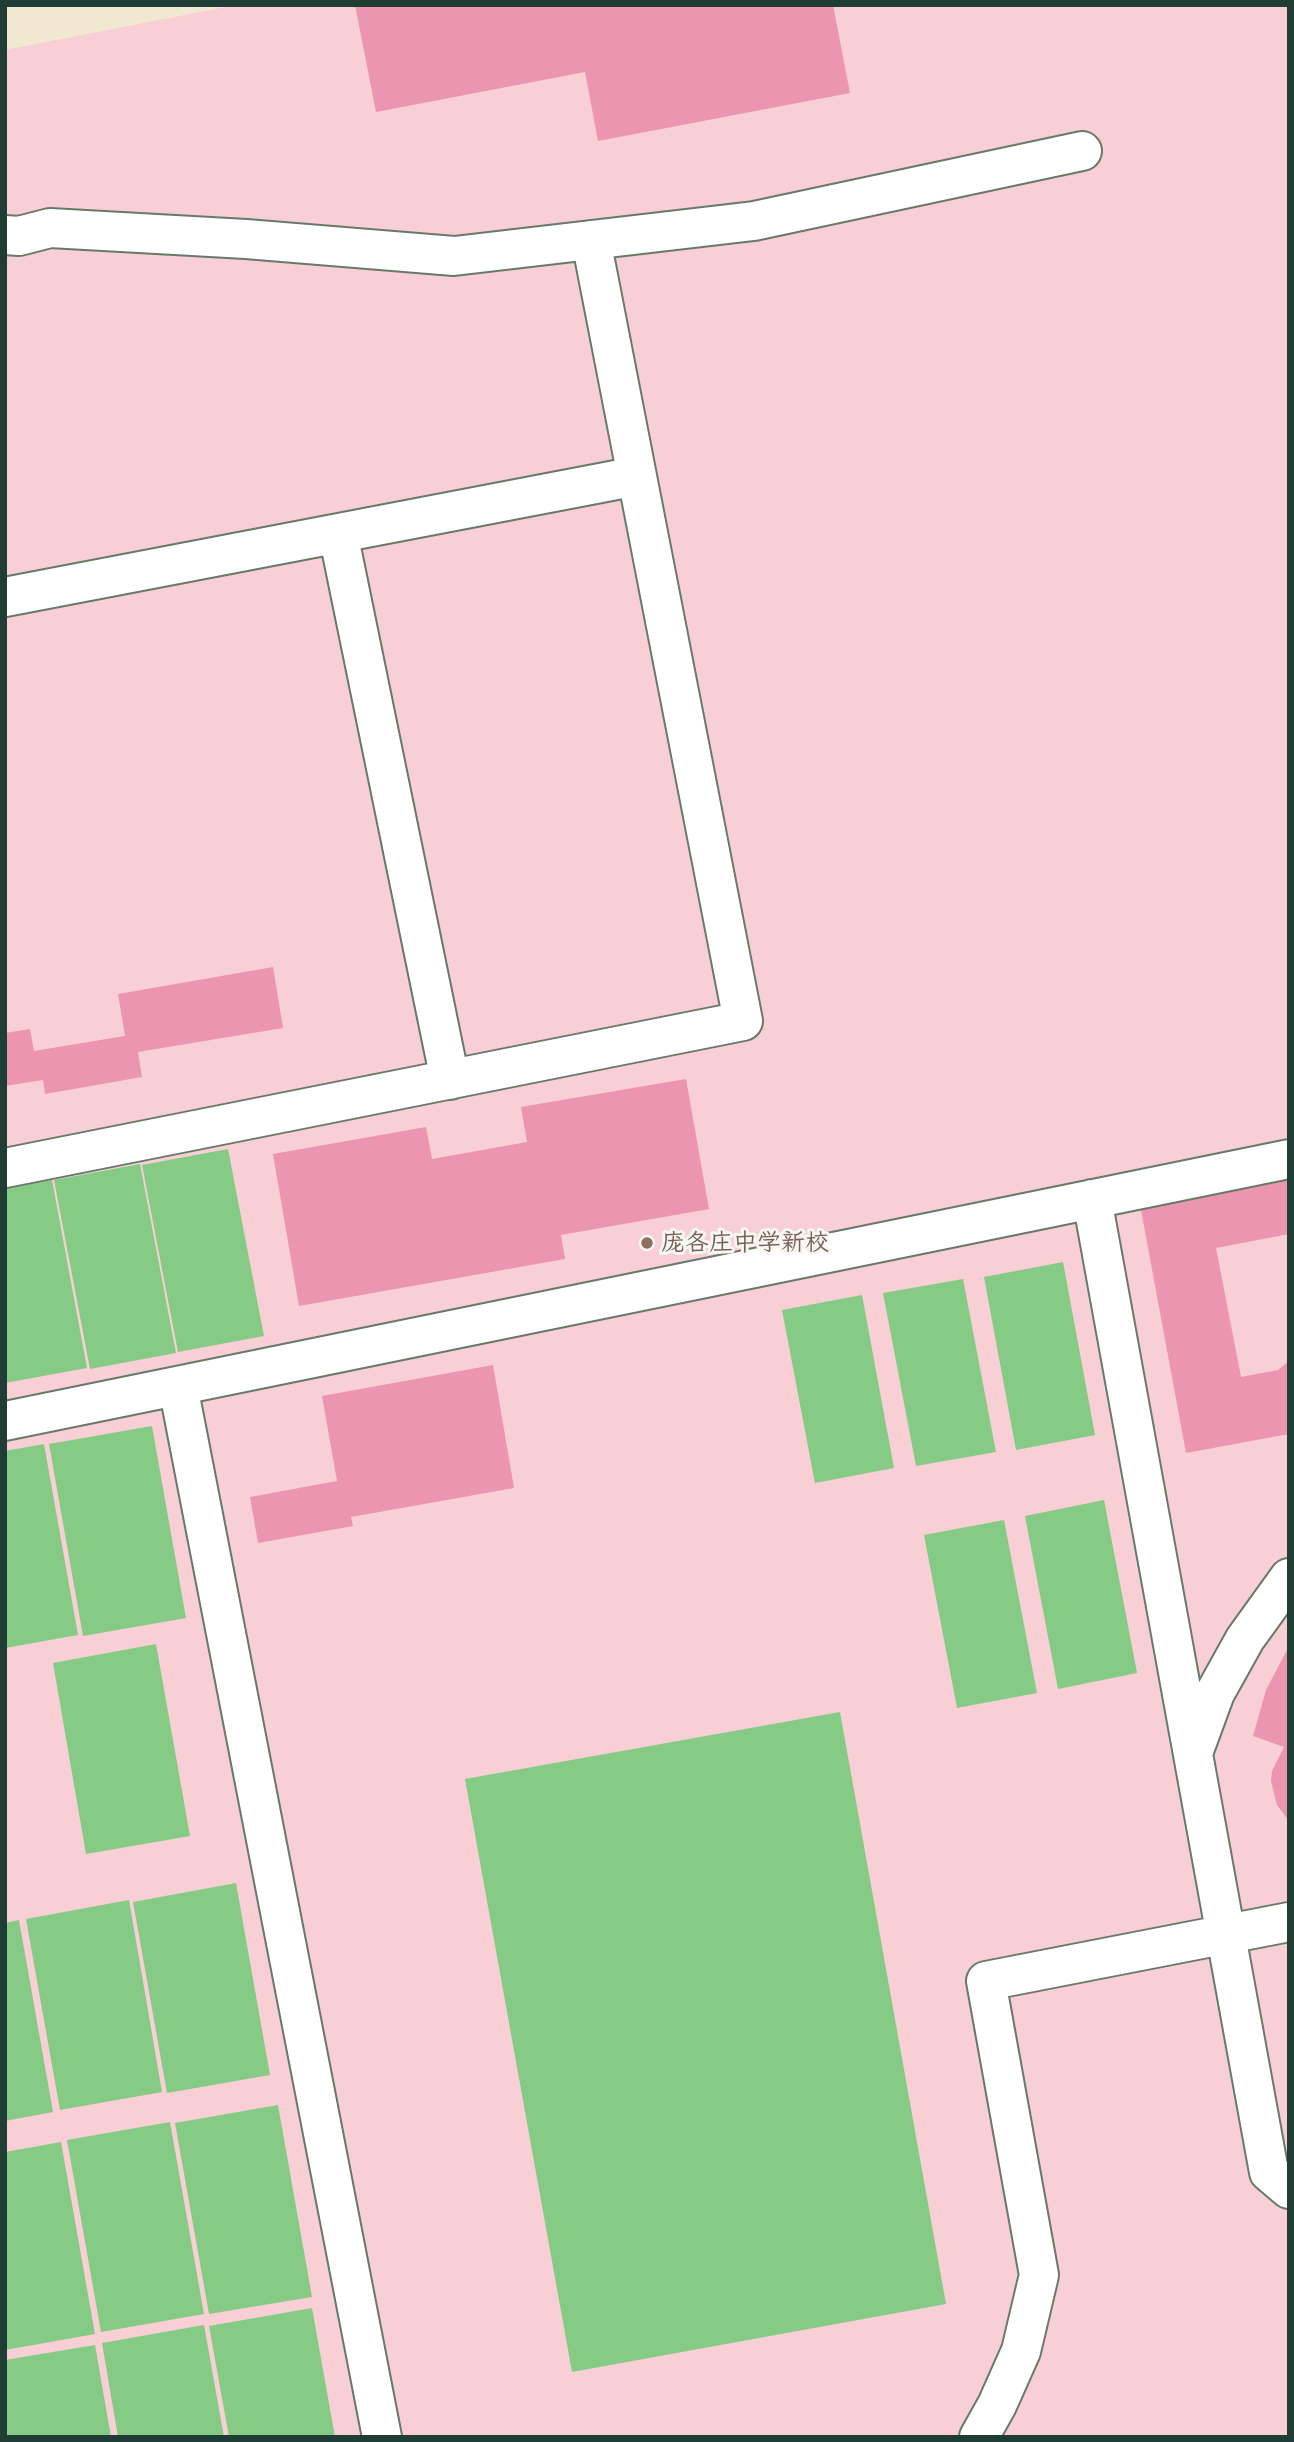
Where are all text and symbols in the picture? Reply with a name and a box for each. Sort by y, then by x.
place label: 庞各庄中学新校 [661,1229,829,1257]
marker: 庞各庄中学新校 [639,1235,655,1251]

